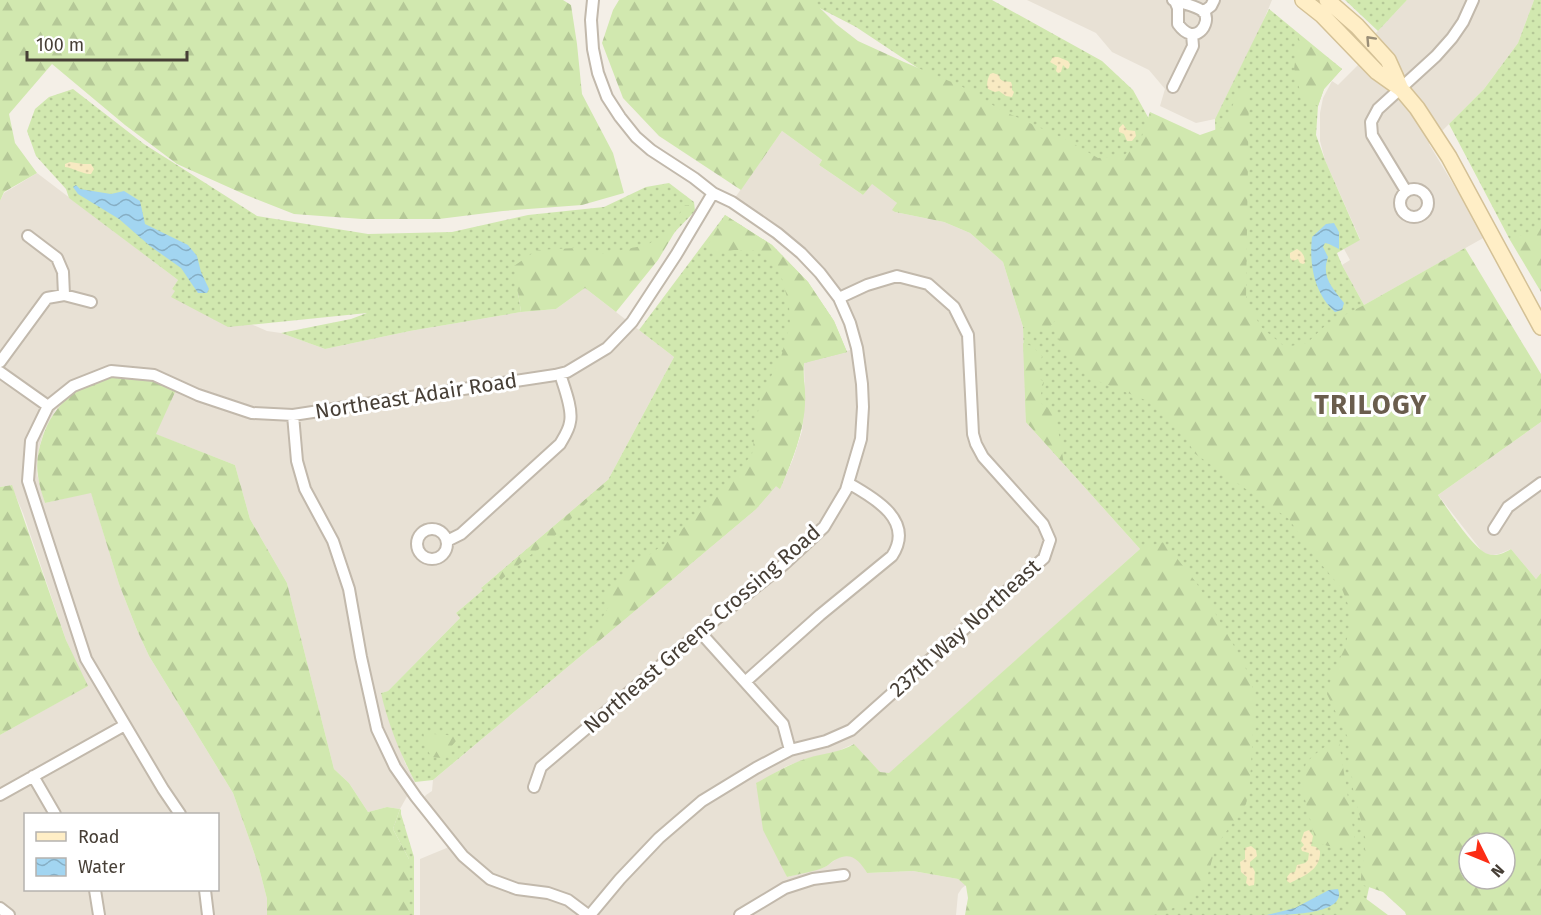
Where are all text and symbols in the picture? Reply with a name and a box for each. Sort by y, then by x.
scale bar [27,24,188,62]
text: 100 m [36,34,84,56]
one-way arrow [1366,36,1377,47]
street label: Northeast Adair Road [313,367,519,425]
district label: TRILOGY [1314,389,1428,421]
street label: Northeast Greens Crossing Road [578,519,826,739]
street label: 237th Way Northeast [884,553,1046,702]
legend [24,813,219,891]
text: Road [78,826,120,848]
north arrow [1457,831,1517,891]
text: Water [78,856,125,878]
text: N [1487,861,1508,881]

